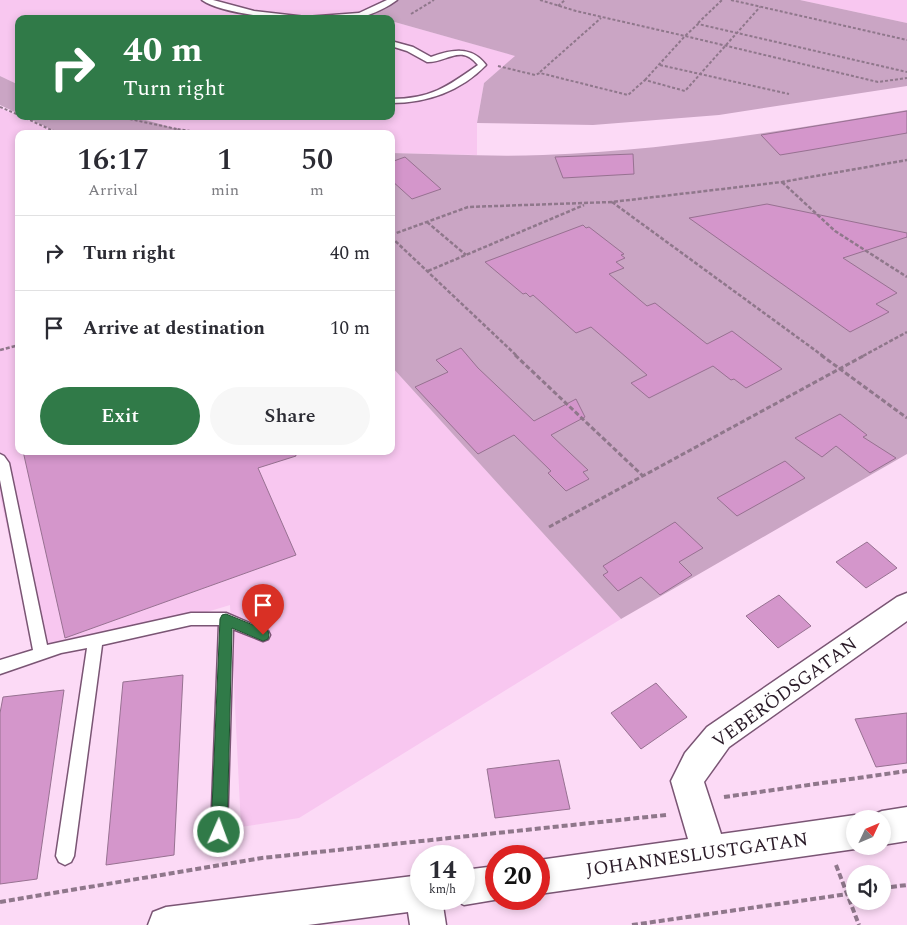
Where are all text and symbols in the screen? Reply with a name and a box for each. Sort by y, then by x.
text: 40 m [123,24,203,77]
icon: right [40,35,105,100]
text: Turn right [123,72,225,105]
text: 16:17 [77,137,149,183]
text: 1 [217,137,233,183]
text: 50 [301,137,333,183]
text: Arrival [88,178,138,202]
text: min [211,178,239,202]
text: m [310,178,324,202]
icon: right [40,239,68,267]
text: Turn right [83,239,176,268]
text: 40 m [330,239,370,268]
icon: arrive [40,314,68,342]
text: Arrive at destination [83,314,265,343]
text: 10 m [330,314,370,343]
button: Exit [40,387,200,445]
button: Share [210,387,370,445]
pin [242,584,284,635]
icon: arrive [249,591,277,619]
street label: VEBERÖDSGATAN [706,630,864,756]
position arrow [192,805,244,857]
north arrow [846,810,891,855]
map controls [846,810,891,910]
street label: JOHANNESLUSTGATAN [584,825,810,885]
speed limit sign: 20 [485,845,550,910]
text: 14 [428,852,457,890]
button: sound [846,865,891,910]
text: km/h [429,880,456,899]

